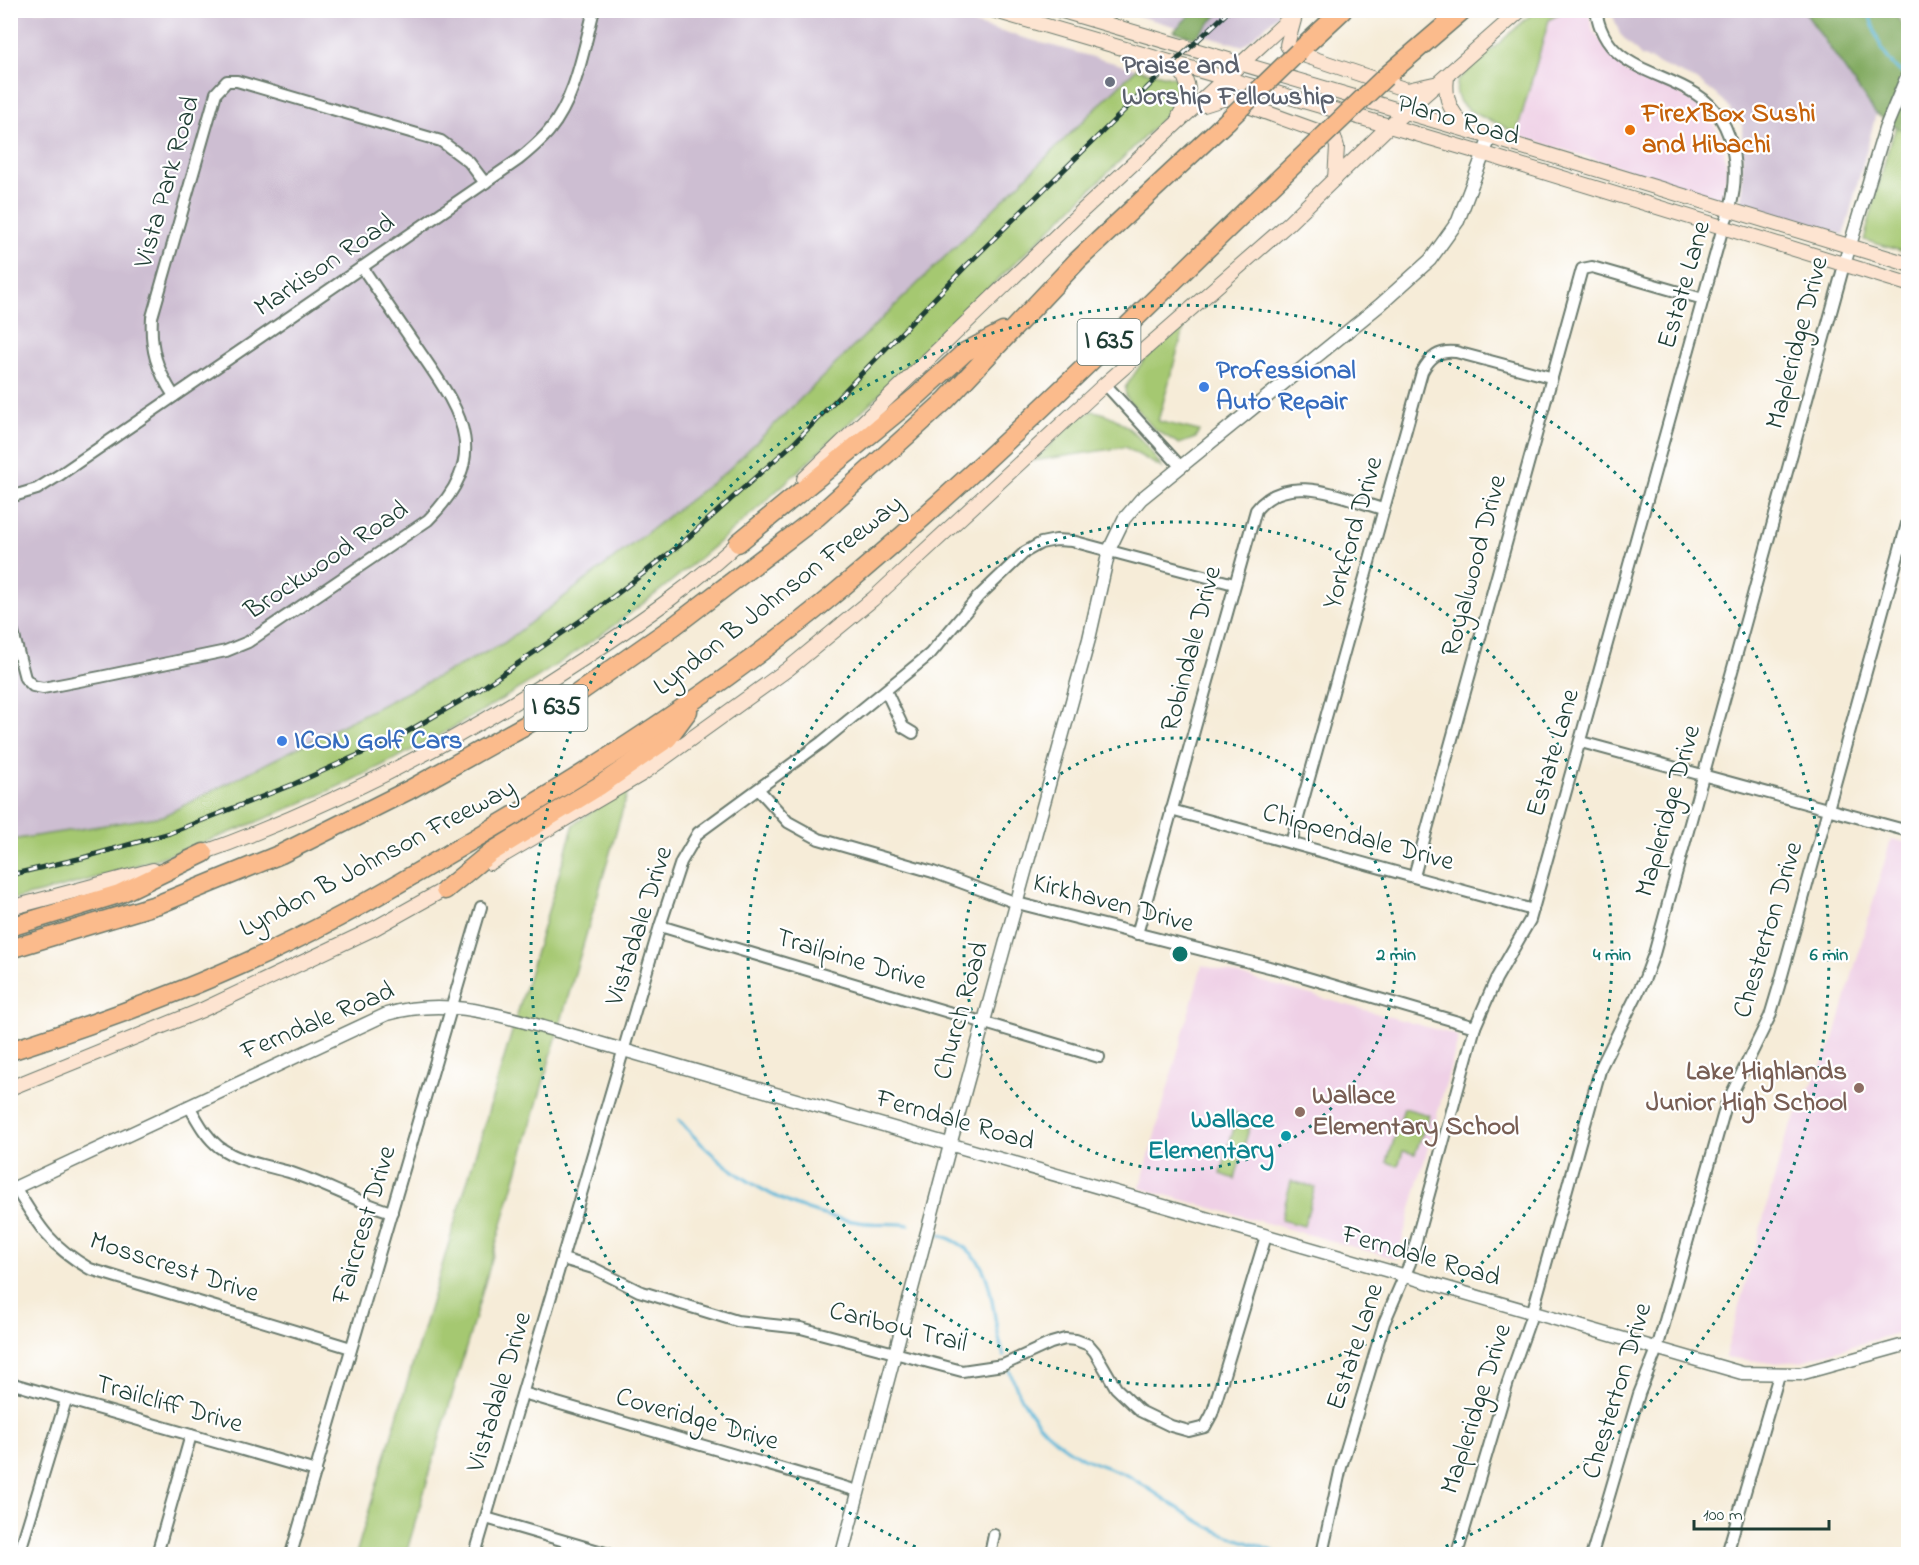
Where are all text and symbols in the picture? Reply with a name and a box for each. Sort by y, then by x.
place label: Praise and Worship Fellowship [1122,47,1335,117]
marker: Praise and Worship Fellowship [1103,75,1117,89]
street label: Plano Road [1392,85,1524,157]
street label: Vista Park Road [125,91,211,274]
place label: FireXBox Sushi and Hibachi [1640,95,1816,165]
marker: FireXBox Sushi and Hibachi [1623,123,1637,137]
street label: Markison Road [247,204,403,328]
street label: Estate Lane [1648,215,1722,354]
street label: Mapleridge Drive [1756,251,1840,434]
road number: I 635 [1078,319,1140,365]
place label: Professional Auto Repair [1216,352,1356,422]
marker: Professional Auto Repair [1197,380,1211,394]
street label: Yorkford Drive [1314,451,1395,614]
street label: Royalwood Drive [1432,470,1518,661]
street label: Lyndon B Johnson Freeway [646,486,912,706]
street label: Brockwood Road [236,492,417,631]
street label: Robindale Drive [1151,561,1233,736]
street label: Estate Lane [1517,683,1591,822]
road number: I 635 [524,685,588,731]
street label: Mapleridge Drive [1626,720,1712,902]
place label: ICON Golf Cars [294,722,463,761]
marker: ICON Golf Cars [275,734,289,748]
street label: Lyndon B Johnson Freeway [233,769,523,949]
street label: Chippendale Drive [1258,794,1459,883]
street label: Chesterton Drive [1724,836,1815,1023]
street label: Vistadale Drive [596,840,684,1012]
street label: Kirkhaven Drive [1028,864,1199,944]
street label: Trailpine Drive [771,919,932,1002]
street label: Church Road [924,938,1000,1084]
text: 2 min [1375,943,1416,969]
text: 4 min [1593,943,1631,969]
text: 6 min [1810,943,1848,969]
centre of rings [1170,944,1190,964]
street label: Ferndale Road [234,972,401,1072]
place label: Lake Highlands Junior High School [1646,1053,1847,1124]
place label: Wallace Elementary School [1312,1077,1519,1147]
street label: Ferndale Road [870,1079,1039,1162]
marker: Lake Highlands Junior High School [1852,1081,1866,1095]
place label: Wallace Elementary [1148,1101,1275,1171]
marker: Wallace Elementary School [1293,1105,1307,1119]
marker: Wallace Elementary [1279,1129,1293,1143]
street label: Faircrest Drive [322,1140,408,1310]
street label: Ferndale Road [1336,1215,1505,1298]
street label: Mosscrest Drive [84,1222,265,1314]
street label: Estate Lane [1317,1278,1395,1416]
street label: Caribou Trail [825,1292,971,1364]
street label: Chesterton Drive [1573,1297,1664,1484]
street label: Vistadale Drive [457,1306,543,1478]
street label: Mapleridge Drive [1431,1318,1523,1499]
street label: Trailcliff Drive [91,1365,248,1445]
street label: Coveridge Drive [611,1378,784,1462]
scale bar [1694,1493,1829,1531]
text: 100 m [1703,1503,1743,1529]

